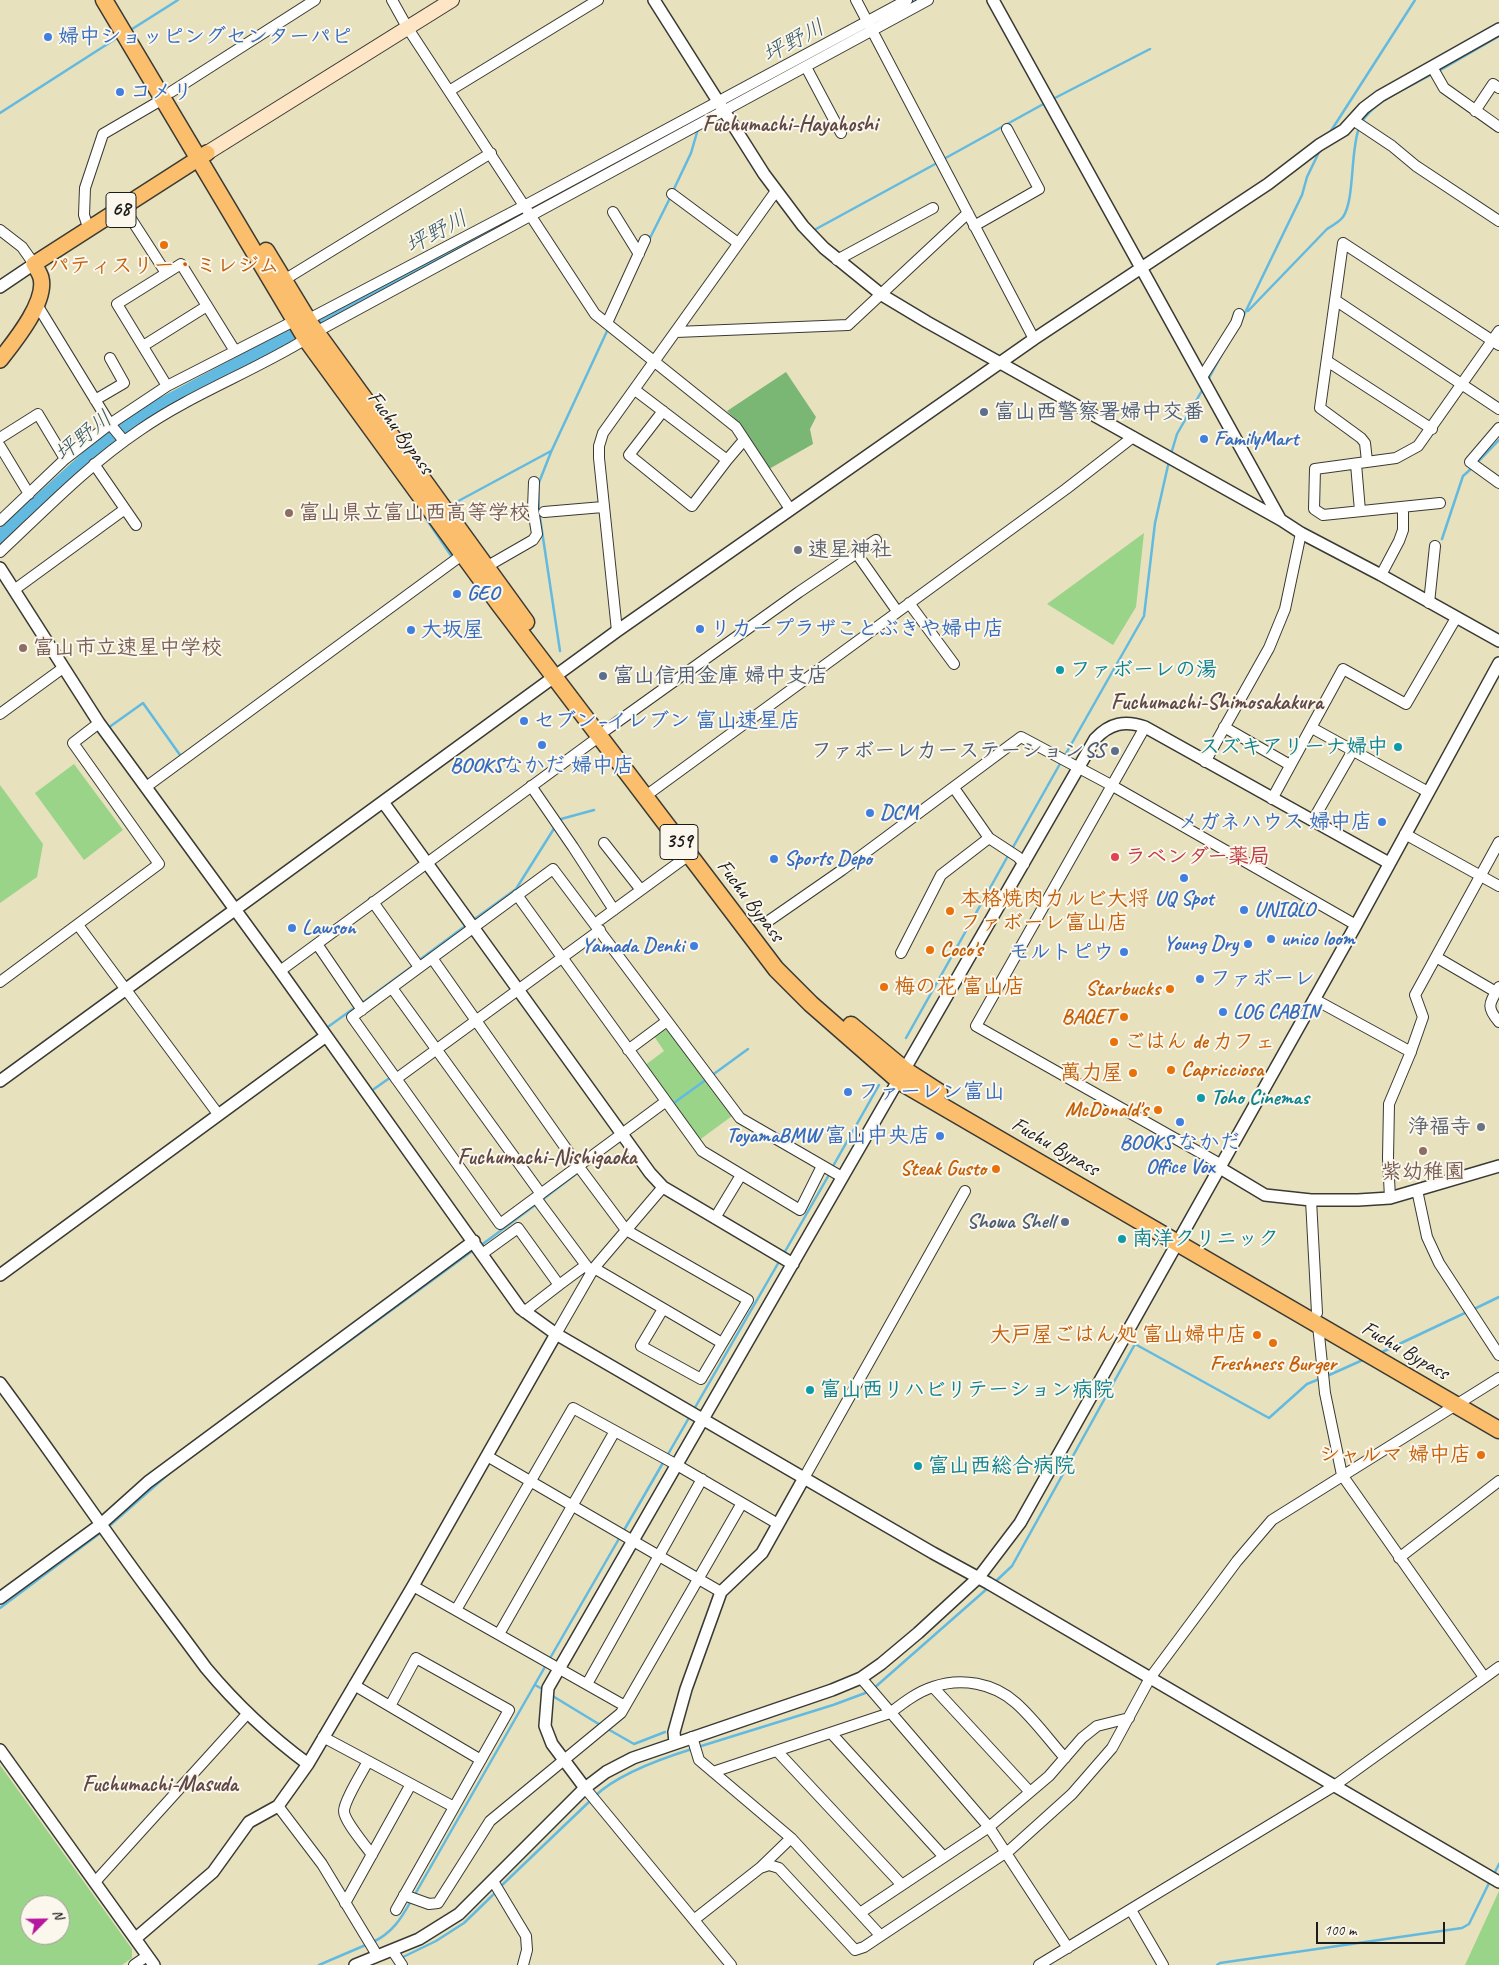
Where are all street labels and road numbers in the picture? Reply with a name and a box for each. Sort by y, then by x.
road number: 68 [106,192,136,228]
street label: Fuchu Bypass [361,387,439,479]
road number: 359 [660,824,698,860]
street label: Fuchu Bypass [711,855,789,947]
street label: Fuchu Bypass [1007,1112,1103,1182]
street label: Fuchu Bypass [1357,1316,1453,1386]

